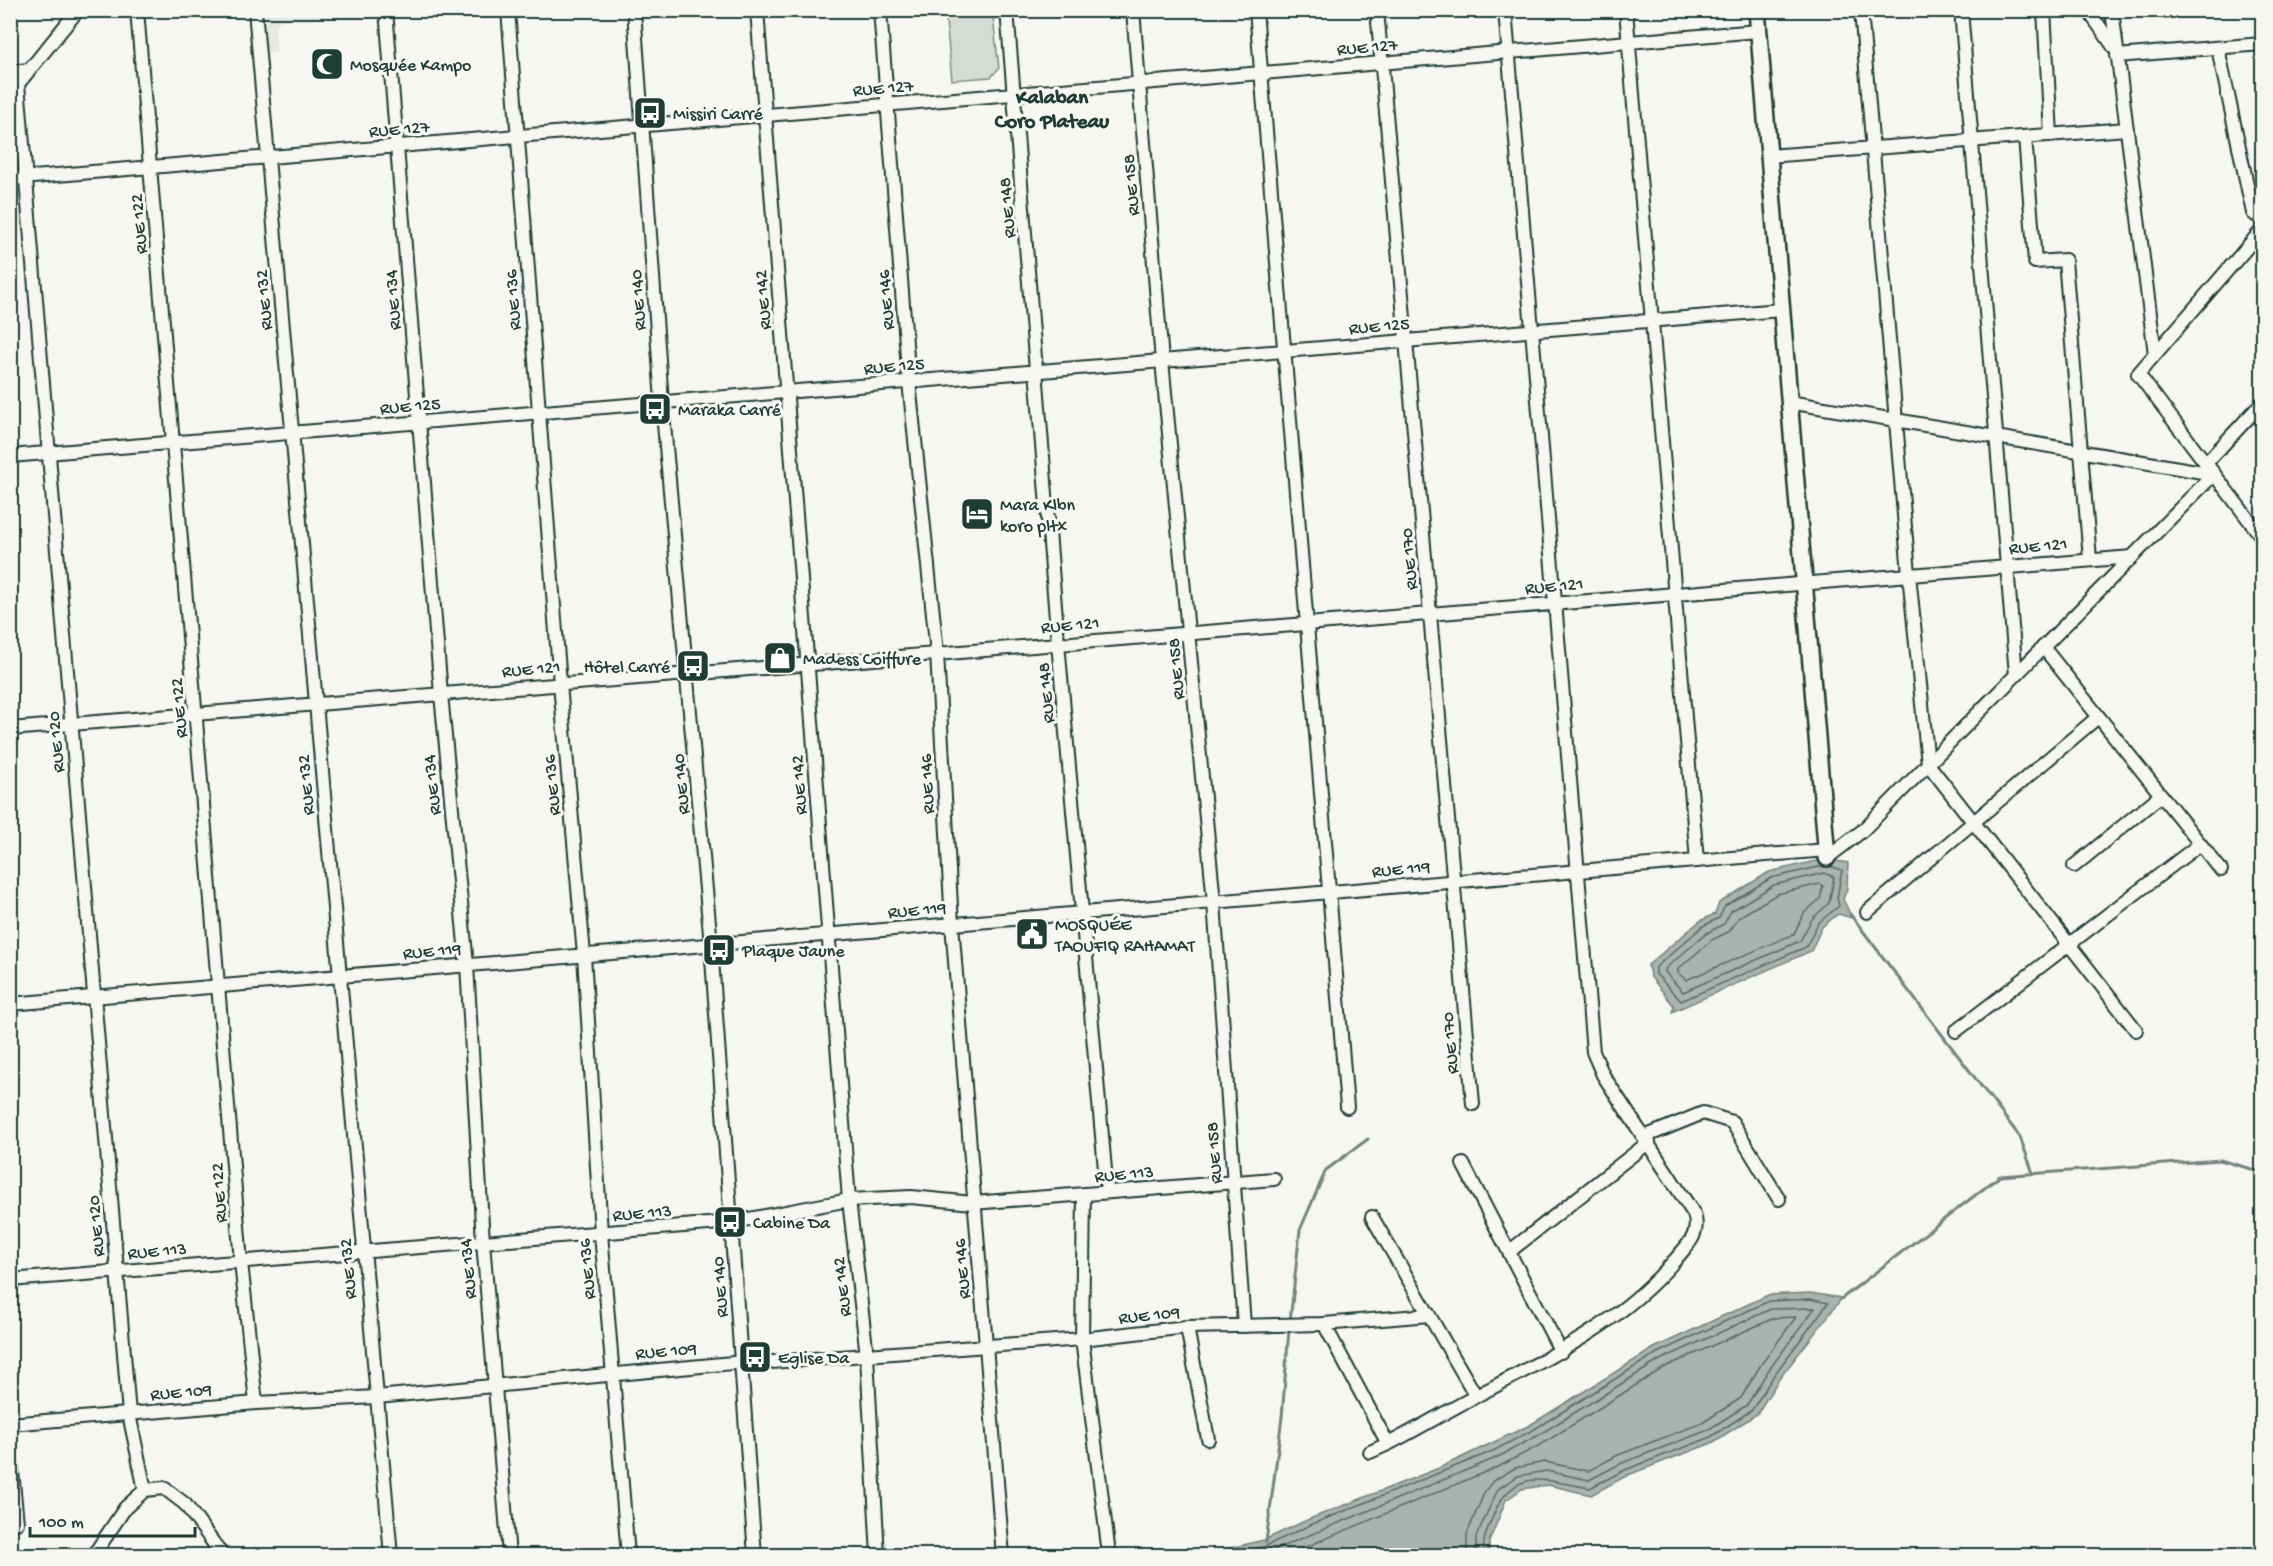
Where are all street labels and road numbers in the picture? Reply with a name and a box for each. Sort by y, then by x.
street label: RUE 127 [1336,35,1399,62]
street label: RUE 127 [852,76,915,103]
street label: RUE 127 [368,117,431,144]
street label: RUE 158 [1119,153,1146,217]
street label: RUE 148 [995,176,1022,239]
street label: RUE 122 [127,193,154,255]
street label: RUE 132 [252,268,279,331]
street label: RUE 134 [382,268,407,331]
street label: RUE 136 [502,268,527,331]
street label: RUE 146 [874,268,901,331]
street label: RUE 140 [627,269,652,331]
street label: RUE 142 [751,269,778,331]
street label: RUE 125 [1348,314,1410,341]
street label: RUE 125 [863,354,925,381]
street label: RUE 125 [379,394,441,421]
street label: RUE 170 [1397,527,1424,591]
street label: RUE 121 [2008,534,2068,561]
street label: RUE 121 [1524,574,1584,601]
street label: RUE 121 [1040,613,1100,640]
street label: RUE 158 [1164,637,1191,701]
street label: RUE 121 [501,657,561,684]
street label: RUE 148 [1034,661,1061,724]
street label: RUE 122 [167,677,194,739]
street label: RUE 120 [44,710,71,773]
street label: RUE 140 [669,752,696,815]
street label: RUE 146 [916,752,941,814]
street label: RUE 132 [294,753,321,816]
street label: RUE 134 [420,753,447,816]
street label: RUE 136 [540,753,567,816]
street label: RUE 142 [788,754,813,815]
street label: RUE 119 [1371,857,1431,884]
street label: RUE 119 [887,898,947,925]
street label: RUE 119 [402,939,462,966]
street label: RUE 170 [1438,1011,1465,1075]
street label: RUE 158 [1203,1121,1228,1184]
street label: RUE 122 [208,1162,233,1224]
street label: RUE 113 [1094,1162,1155,1189]
street label: RUE 120 [84,1194,111,1257]
street label: RUE 113 [612,1201,673,1228]
street label: RUE 132 [336,1237,363,1300]
street label: RUE 134 [456,1237,483,1300]
street label: RUE 136 [575,1237,602,1300]
street label: RUE 146 [950,1237,977,1300]
street label: RUE 113 [127,1239,188,1266]
street label: RUE 140 [709,1256,734,1318]
street label: RUE 142 [829,1256,858,1318]
street label: RUE 109 [1117,1303,1181,1330]
street label: RUE 109 [635,1339,698,1366]
street label: RUE 109 [150,1380,213,1407]

